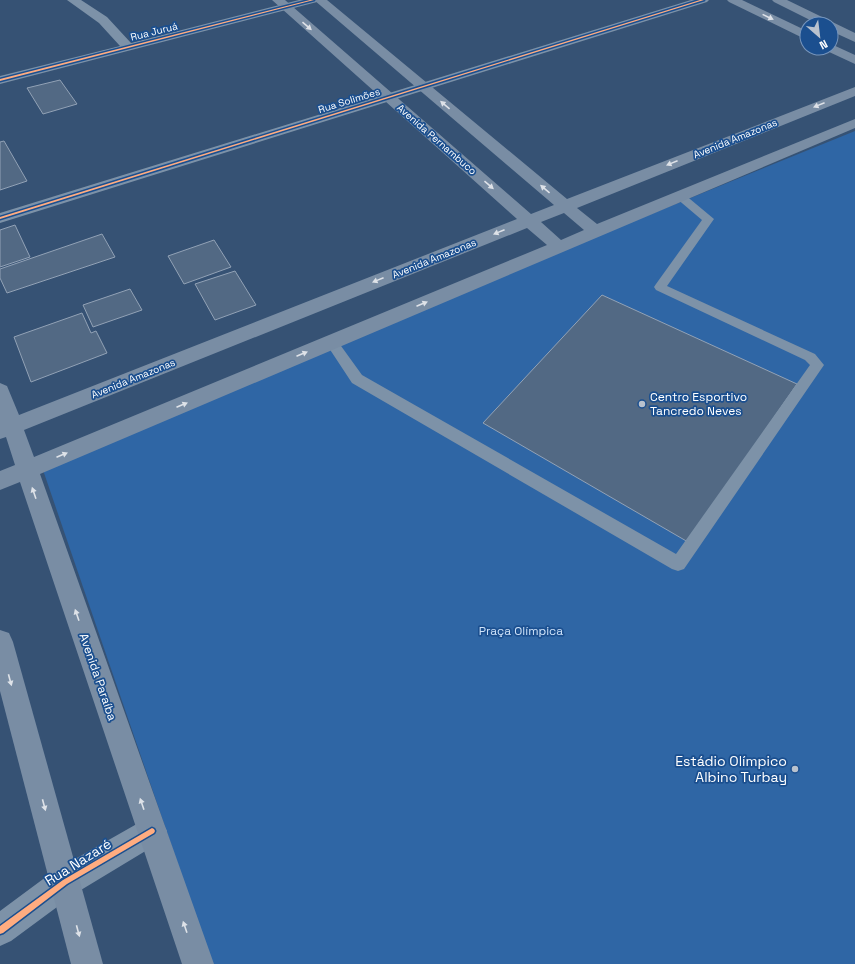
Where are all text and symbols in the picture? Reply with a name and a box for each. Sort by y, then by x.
one-way arrow [762,14,773,20]
north arrow [799,16,839,56]
street label: Rua Juruá [129,19,179,44]
one-way arrow [302,21,312,30]
text: N [817,37,830,53]
street label: Rua Solimões [317,85,382,116]
street label: Avenida Pernambuco [394,101,479,178]
one-way arrow [440,101,450,110]
one-way arrow [813,102,824,108]
street label: Avenida Amazonas [691,116,779,161]
one-way arrow [665,161,677,167]
one-way arrow [484,180,494,190]
one-way arrow [539,184,550,193]
one-way arrow [493,230,505,236]
street label: Avenida Amazonas [390,236,478,281]
one-way arrow [372,278,384,284]
one-way arrow [417,301,429,307]
one-way arrow [297,351,309,357]
street label: Avenida Amazonas [89,356,177,401]
place label: Centro Esportivo Tancredo Neves [650,389,747,419]
marker: Centro Esportivo Tancredo Neves [637,399,647,409]
one-way arrow [177,401,189,407]
one-way arrow [57,451,69,457]
one-way arrow [31,486,37,498]
one-way arrow [73,609,79,621]
park label: Praça Olímpica [479,623,563,639]
street label: Avenida Paraíba [76,631,120,723]
one-way arrow [7,674,13,686]
place label: Estádio Olímpico Albino Turbay [675,752,787,786]
marker: Estádio Olímpico Albino Turbay [790,764,800,774]
one-way arrow [139,798,145,810]
one-way arrow [41,799,47,811]
street label: Rua Nazaré [41,834,115,890]
one-way arrow [182,921,188,933]
one-way arrow [75,924,81,937]

